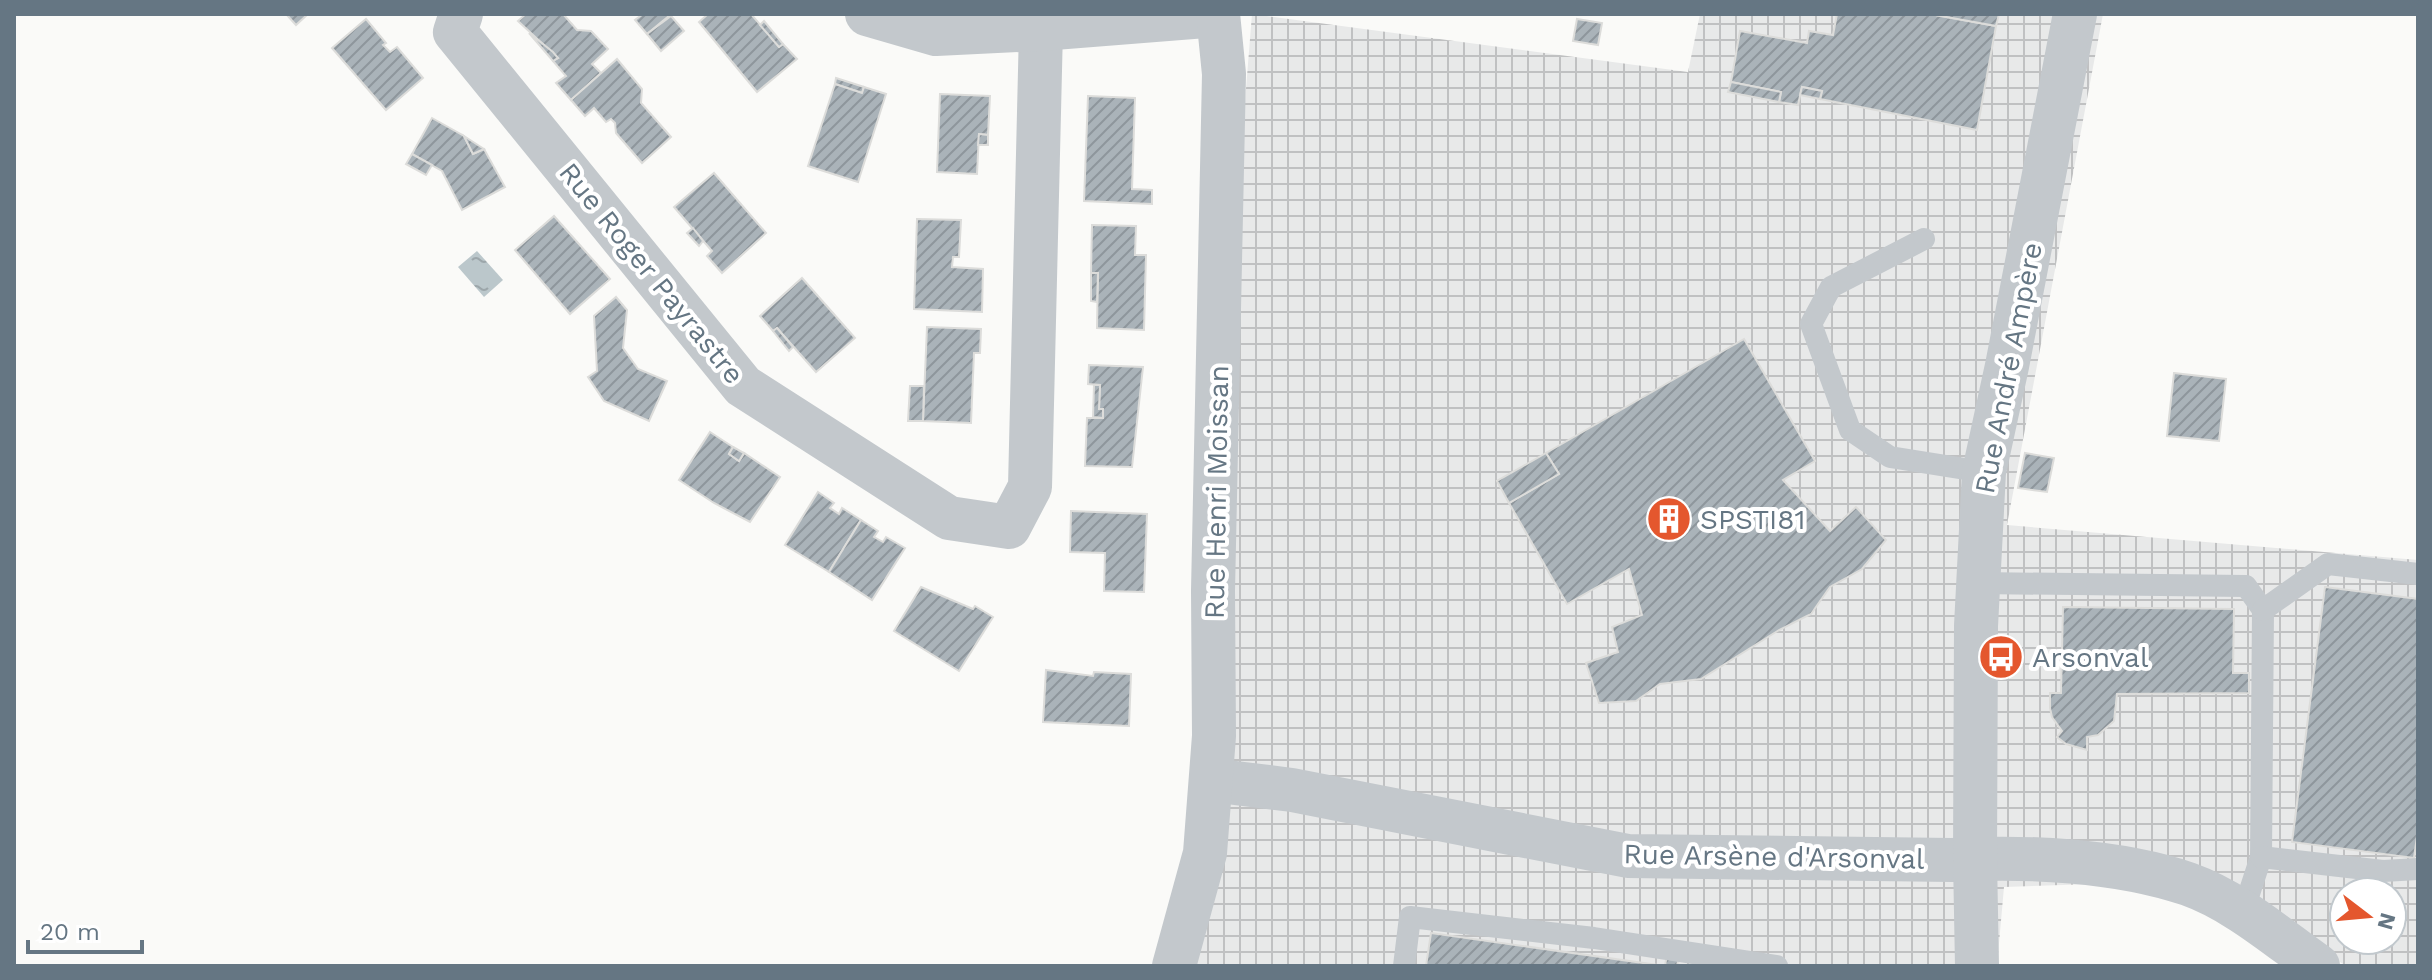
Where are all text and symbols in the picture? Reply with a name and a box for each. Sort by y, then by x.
street label: Rue Roger Payrastre [552,156,751,390]
street label: Rue André Ampère [1968,240,2049,496]
street label: Rue Henri Moissan [1198,365,1235,619]
building icon: SPSTI81 [1645,495,1693,543]
place label: SPSTI81 [1700,503,1806,536]
bus stop icon: Arsonval [1977,633,2025,681]
place label: Arsonval [2032,641,2149,674]
street label: Rue Arsène d'Arsonval [1623,837,1925,876]
north arrow [2328,876,2408,956]
scale bar [28,904,142,954]
text: N [2372,910,2401,933]
text: 20 m [40,918,100,946]

